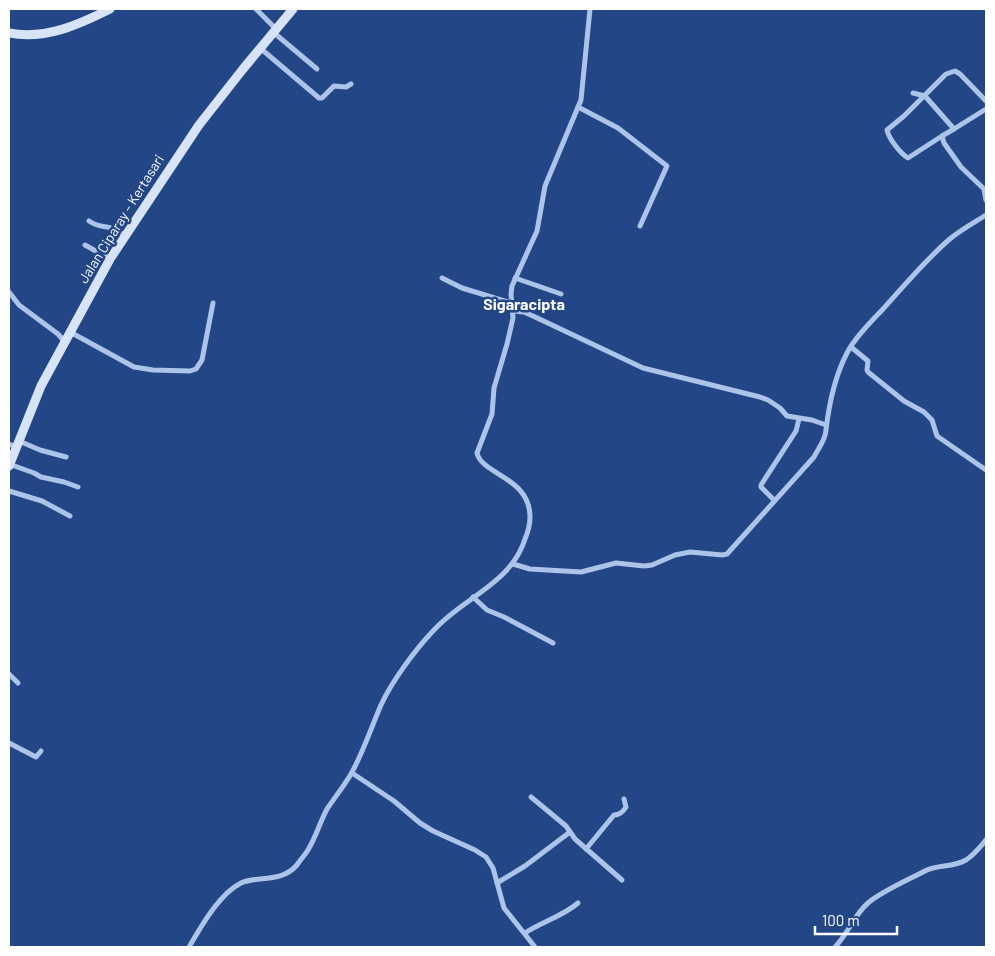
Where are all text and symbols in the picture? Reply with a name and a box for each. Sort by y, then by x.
street label: Jalan Ciparay - Kertasari [74,151,167,286]
district label: Sigaracipta [483,294,565,313]
scale bar [815,904,898,936]
text: 100 m [822,911,860,929]

